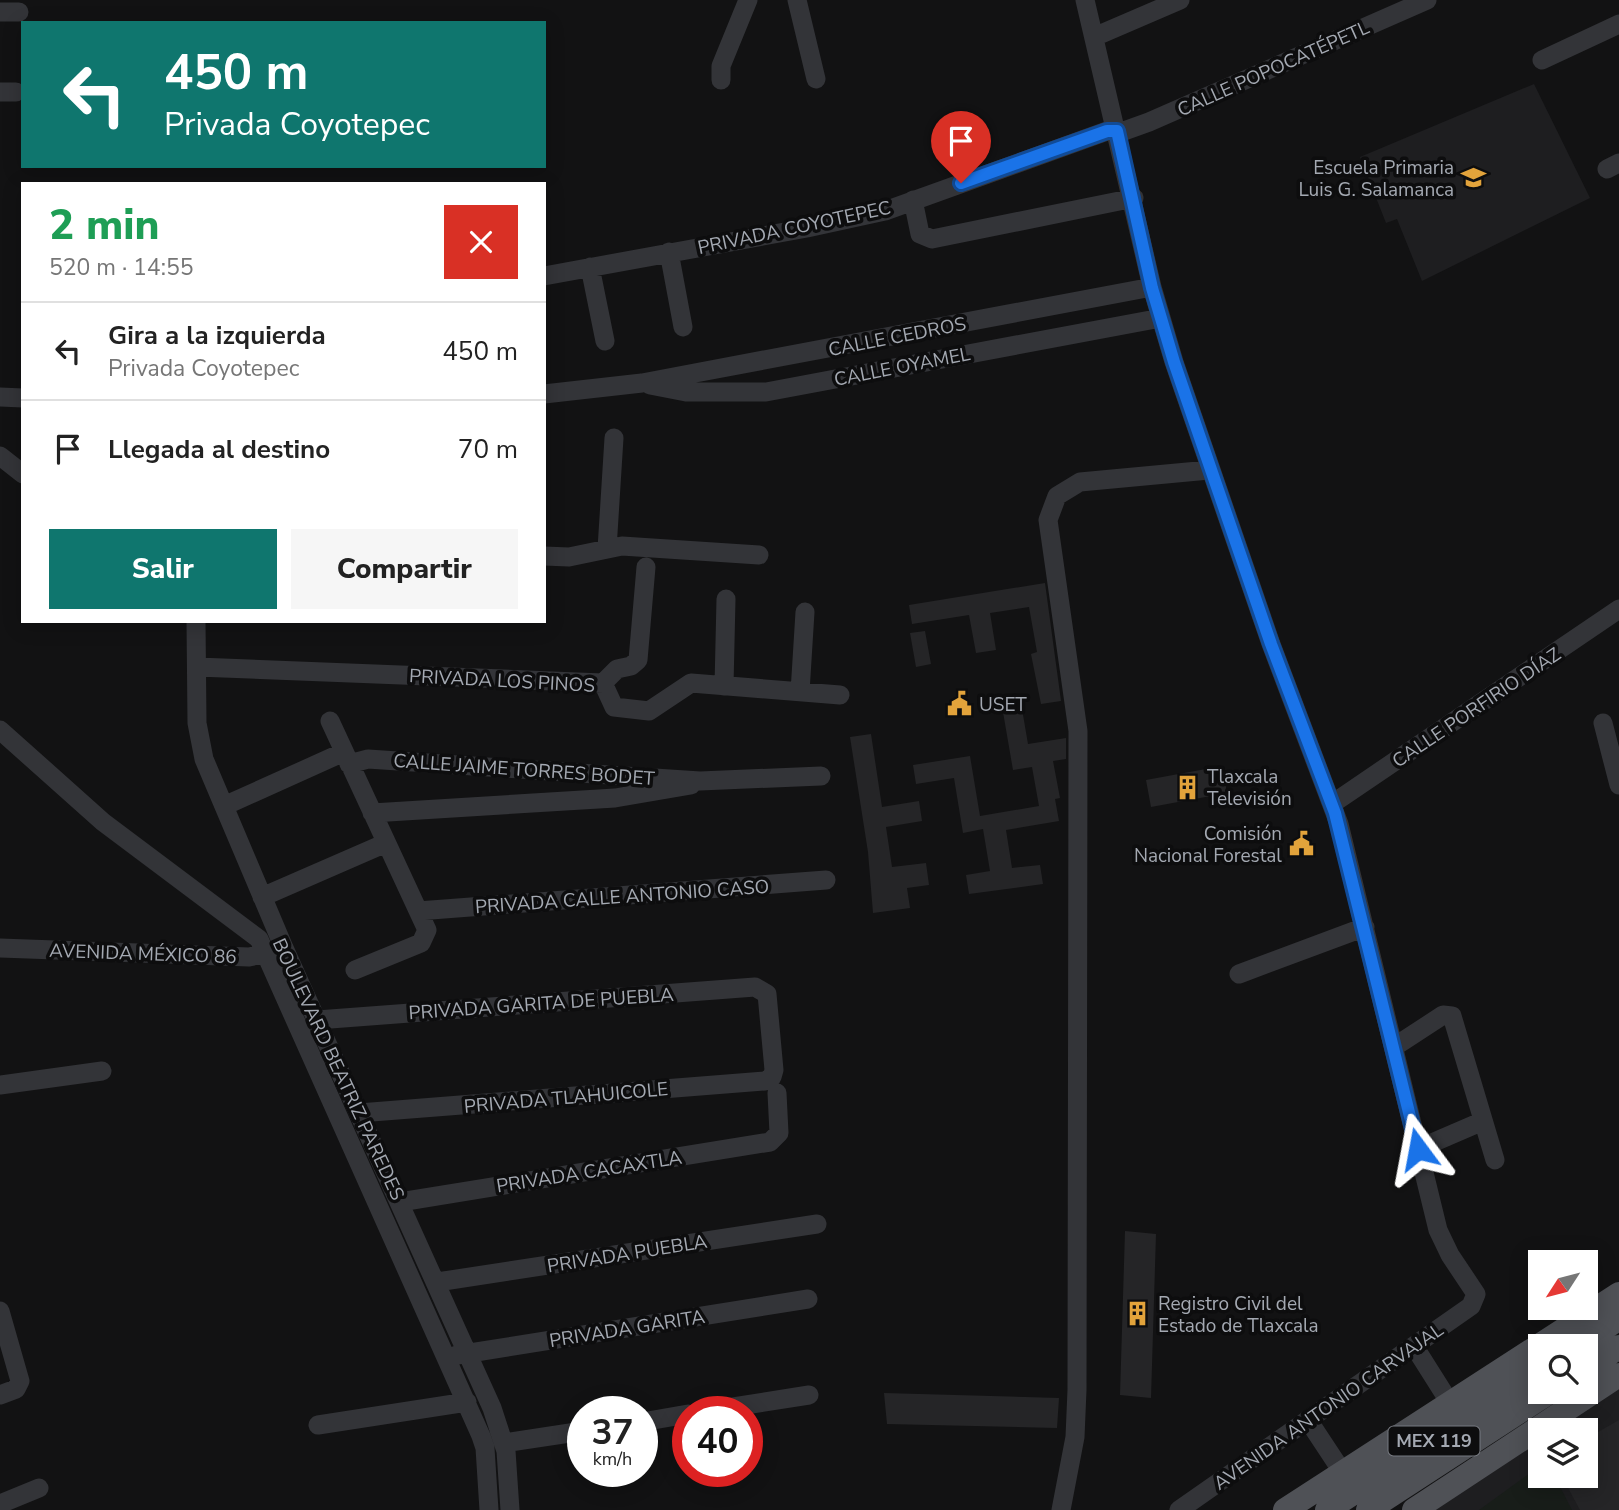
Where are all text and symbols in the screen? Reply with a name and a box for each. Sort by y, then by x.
street label: CALLE POPOCATÉPETL [1173,15,1374,123]
text: 450 m [164,39,308,106]
icon: left [49,49,140,140]
text: Privada Coyotepec [164,103,430,146]
pin [931,111,991,183]
icon: arrive [942,122,980,160]
place label: Escuela Primaria Luis G. Salamanca [1298,155,1454,203]
school or university icon: Escuela Primaria Luis G. Salamanca [1460,164,1488,192]
street label: PRIVADA COYOTEPEC [695,195,893,261]
text: 2 min [49,197,159,254]
button: close [444,205,518,279]
text: 520 m · 14:55 [49,252,194,283]
street label: CALLE CEDROS [826,311,968,363]
text: Gira a la izquierda [108,318,326,353]
icon: left [49,332,87,370]
text: 450 m [442,334,518,369]
street label: CALLE OYAMEL [832,341,973,393]
text: Privada Coyotepec [108,353,299,384]
icon: arrive [49,430,87,468]
text: Llegada al destino [108,432,330,467]
text: 70 m [458,432,518,467]
button: Salir [49,529,277,609]
button: Compartir [291,529,518,609]
street label: CALLE PORFIRIO DÍAZ [1387,642,1566,774]
street label: PRIVADA LOS PINOS [408,663,596,699]
public building icon: USET [945,690,973,718]
place label: USET [979,692,1027,718]
street label: CALLE JAIME TORRES BODET [392,748,656,792]
place label: Tlaxcala Televisión [1207,764,1292,812]
building icon: Tlaxcala Televisión [1173,773,1201,801]
place label: Comisión Nacional Forestal [1134,821,1282,869]
public building icon: Comisión Nacional Forestal [1288,830,1316,858]
street label: PRIVADA CALLE ANTONIO CASO [474,874,770,920]
street label: BOULEVARD BEATRIZ PAREDES [266,934,410,1205]
street label: AVENIDA MÉXICO 86 [49,938,237,970]
street label: PRIVADA GARITA DE PUEBLA [408,982,675,1026]
street label: PRIVADA TLAHUICOLE [463,1076,669,1120]
position arrow [1381,1112,1455,1186]
street label: PRIVADA CACAXTLA [494,1144,684,1200]
street label: PRIVADA PUEBLA [545,1228,709,1279]
north arrow [1528,1250,1598,1320]
map controls [1528,1250,1598,1488]
place label: Registro Civil del Estado de Tlaxcala [1158,1291,1319,1339]
building icon: Registro Civil del Estado de Tlaxcala [1124,1300,1152,1328]
street label: PRIVADA GARITA [548,1304,707,1354]
street label: AVENIDA ANTONIO CARVAJAL [1208,1317,1449,1496]
button: search [1528,1334,1598,1404]
speed limit sign: 40 [672,1396,763,1487]
text: 37 [591,1409,634,1456]
button: layers [1528,1418,1598,1488]
road number: MEX 119 [1388,1426,1480,1456]
text: km/h [593,1447,632,1471]

